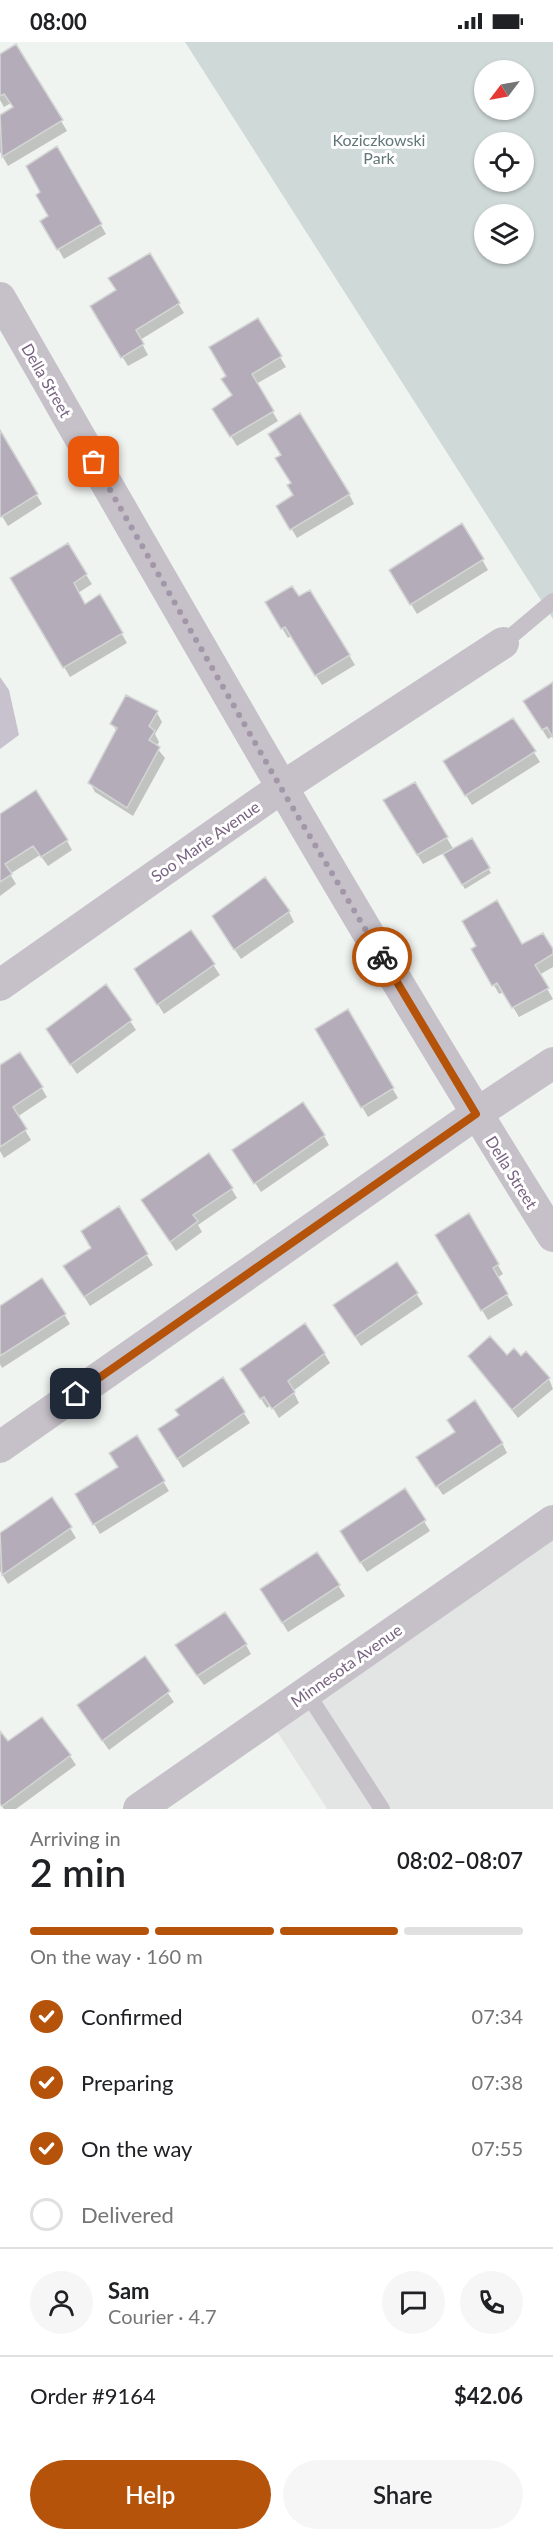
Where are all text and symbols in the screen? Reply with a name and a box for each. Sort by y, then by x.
text: 08:00 [30,8,87,35]
north arrow [474,60,534,120]
map controls [474,60,534,264]
park label: Koziczkowski Park [333,130,425,167]
button: locate [474,132,534,192]
button: layers [474,204,534,264]
street label: Della Street [18,340,76,421]
pin [68,436,119,487]
icon: bag [77,445,110,478]
street label: Soo Marie Avenue [147,796,263,886]
courier [352,927,412,987]
icon: bike [366,941,399,974]
street label: Della Street [482,1132,542,1212]
pin [50,1368,101,1419]
icon: home [59,1377,92,1410]
street label: Minnesota Avenue [287,1620,405,1710]
text: Arriving in [30,1826,121,1850]
text: 08:02–08:07 [397,1847,523,1874]
text: 2 min [30,1849,126,1895]
text: On the way · 160 m [30,1944,203,1968]
icon: check [30,2000,63,2033]
text: Confirmed [81,2003,183,2030]
text: 07:34 [472,2004,523,2028]
icon: check [30,2066,63,2099]
text: Preparing [81,2069,173,2096]
text: 07:38 [472,2070,523,2094]
icon: check [30,2132,63,2165]
text: On the way [81,2135,192,2162]
text: 07:55 [472,2136,523,2160]
text: Delivered [81,2201,174,2228]
button: person [30,2271,93,2334]
button: chat [382,2271,445,2334]
button: phone [460,2271,523,2334]
text: Sam [108,2277,150,2304]
text: Courier · 4.7 [108,2304,217,2328]
text: Order #9164 [30,2382,156,2409]
text: $42.06 [454,2382,523,2409]
button: Help [30,2460,271,2529]
button: Share [283,2460,523,2529]

